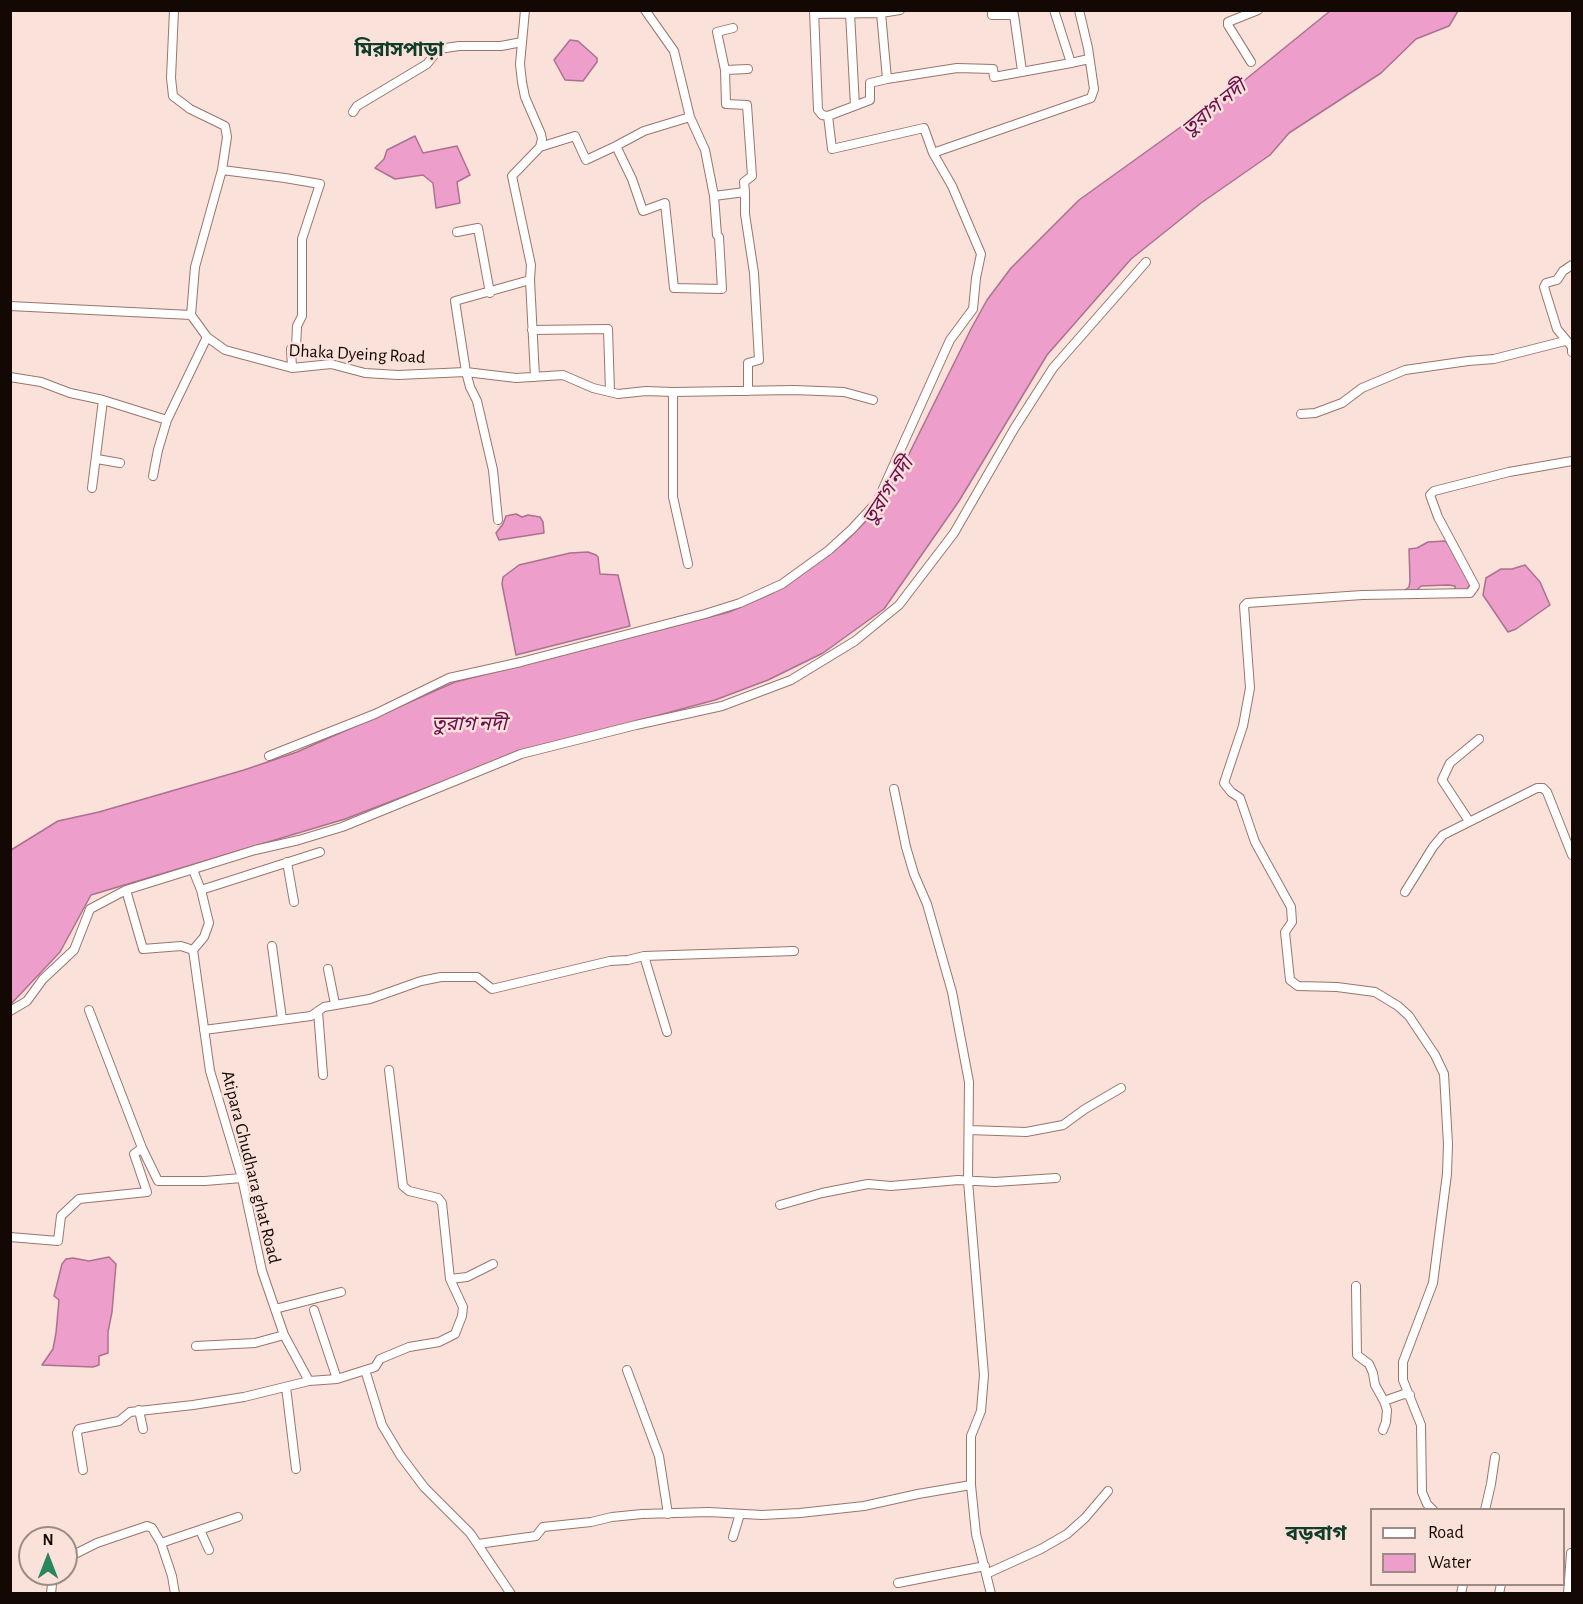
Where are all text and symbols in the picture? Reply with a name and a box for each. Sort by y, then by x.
district label: মিরাসপাড়া [354,38,444,62]
water label: তুরাগ নদী [1177,75,1251,141]
street label: Dhaka Dyeing Road [288,340,426,368]
water label: তুরাগ নদী [857,453,919,529]
water label: তুরাগ নদী [431,712,507,736]
street label: Atipara Ghudhara ghat Road [217,1068,285,1266]
legend [1370,1508,1565,1586]
district label: বড়বাগ [1286,1521,1346,1547]
text: Road [1428,1524,1464,1542]
north arrow [18,1526,78,1586]
text: N [42,1532,54,1548]
text: Water [1428,1554,1471,1572]

